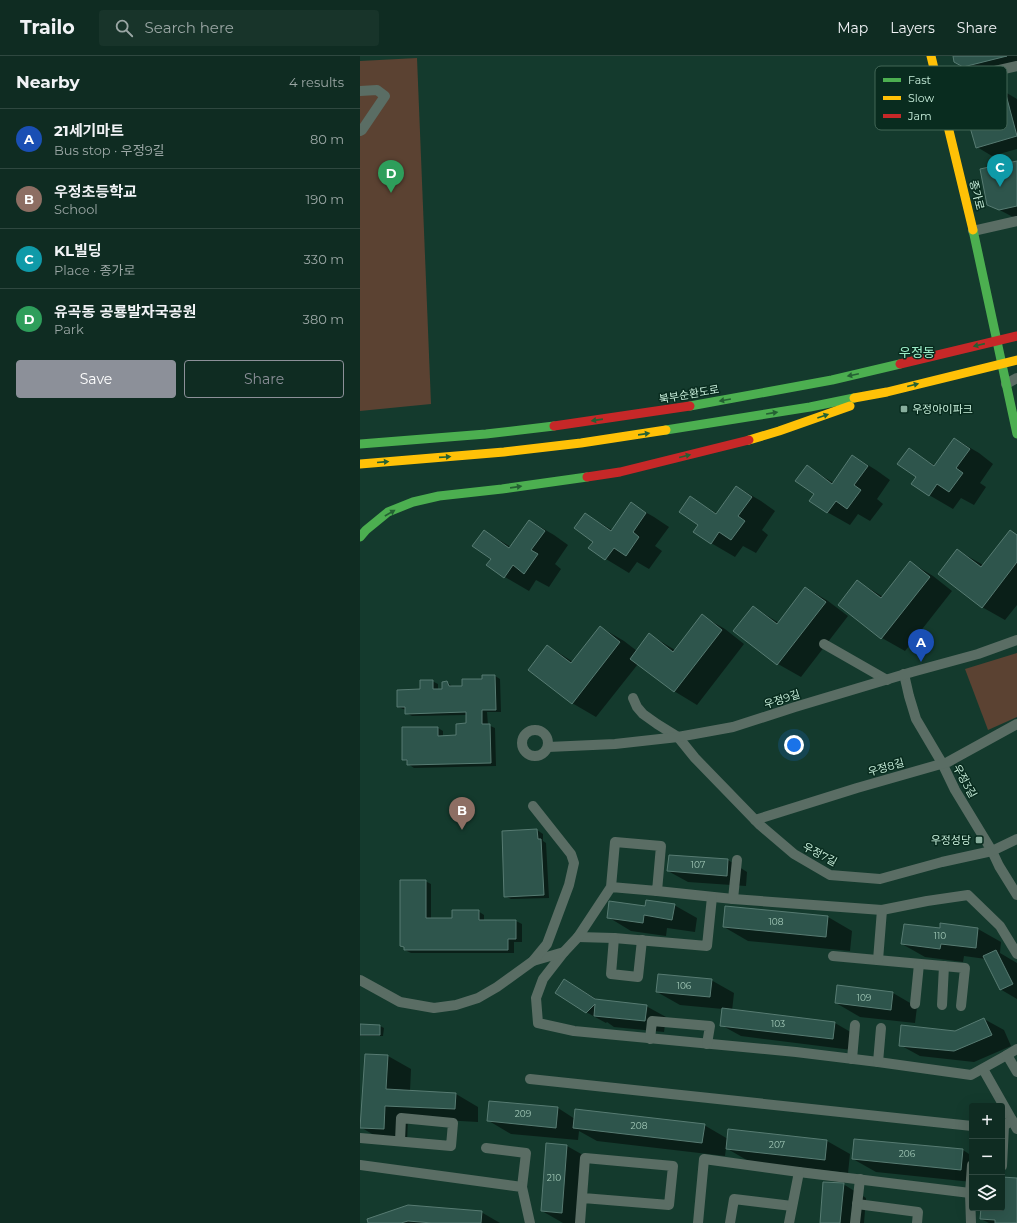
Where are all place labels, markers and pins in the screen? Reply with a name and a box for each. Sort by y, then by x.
pin: C [987,154,1013,187]
pin: D [378,160,404,193]
place label: 우정아이파크 [912,402,973,416]
marker: 우정아이파크 [899,404,909,414]
pin: A [908,629,934,662]
pin: B [449,797,475,830]
place label: 우정성당 [931,833,971,847]
marker: 우정성당 [974,835,984,845]

